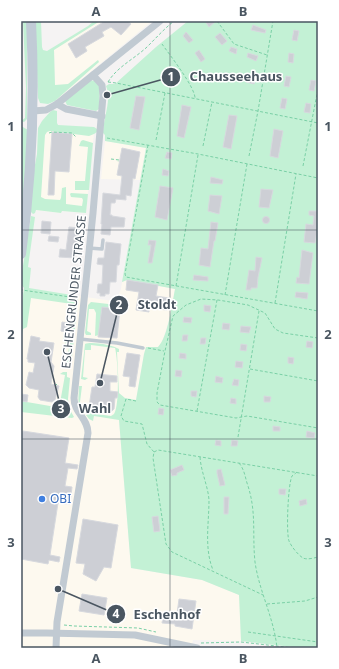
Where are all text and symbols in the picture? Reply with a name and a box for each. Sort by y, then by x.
text: A [92,2,101,20]
text: B [239,2,247,20]
callout: Chausseehaus [161,64,290,89]
text: Chausseehaus [190,67,282,85]
text: 1 [168,68,174,85]
text: 1 [7,117,15,135]
text: 1 [324,117,332,135]
street label: ESCHENGRUNDER STRASSE [57,215,90,369]
callout: Stoldt [109,292,184,317]
text: Stoldt [138,295,177,313]
text: 2 [116,296,123,313]
text: 2 [7,325,15,343]
text: 2 [324,325,332,343]
callout: Wahl [51,396,119,421]
text: Wahl [79,399,111,417]
text: 3 [58,400,65,417]
place label: OBI [50,490,71,507]
marker: OBI [37,494,47,504]
text: 3 [7,533,15,551]
text: 3 [324,533,332,551]
callout: Eschenhof [106,602,208,627]
text: 4 [113,605,120,622]
text: Eschenhof [134,605,201,623]
text: A [92,649,101,667]
text: B [239,649,247,667]

